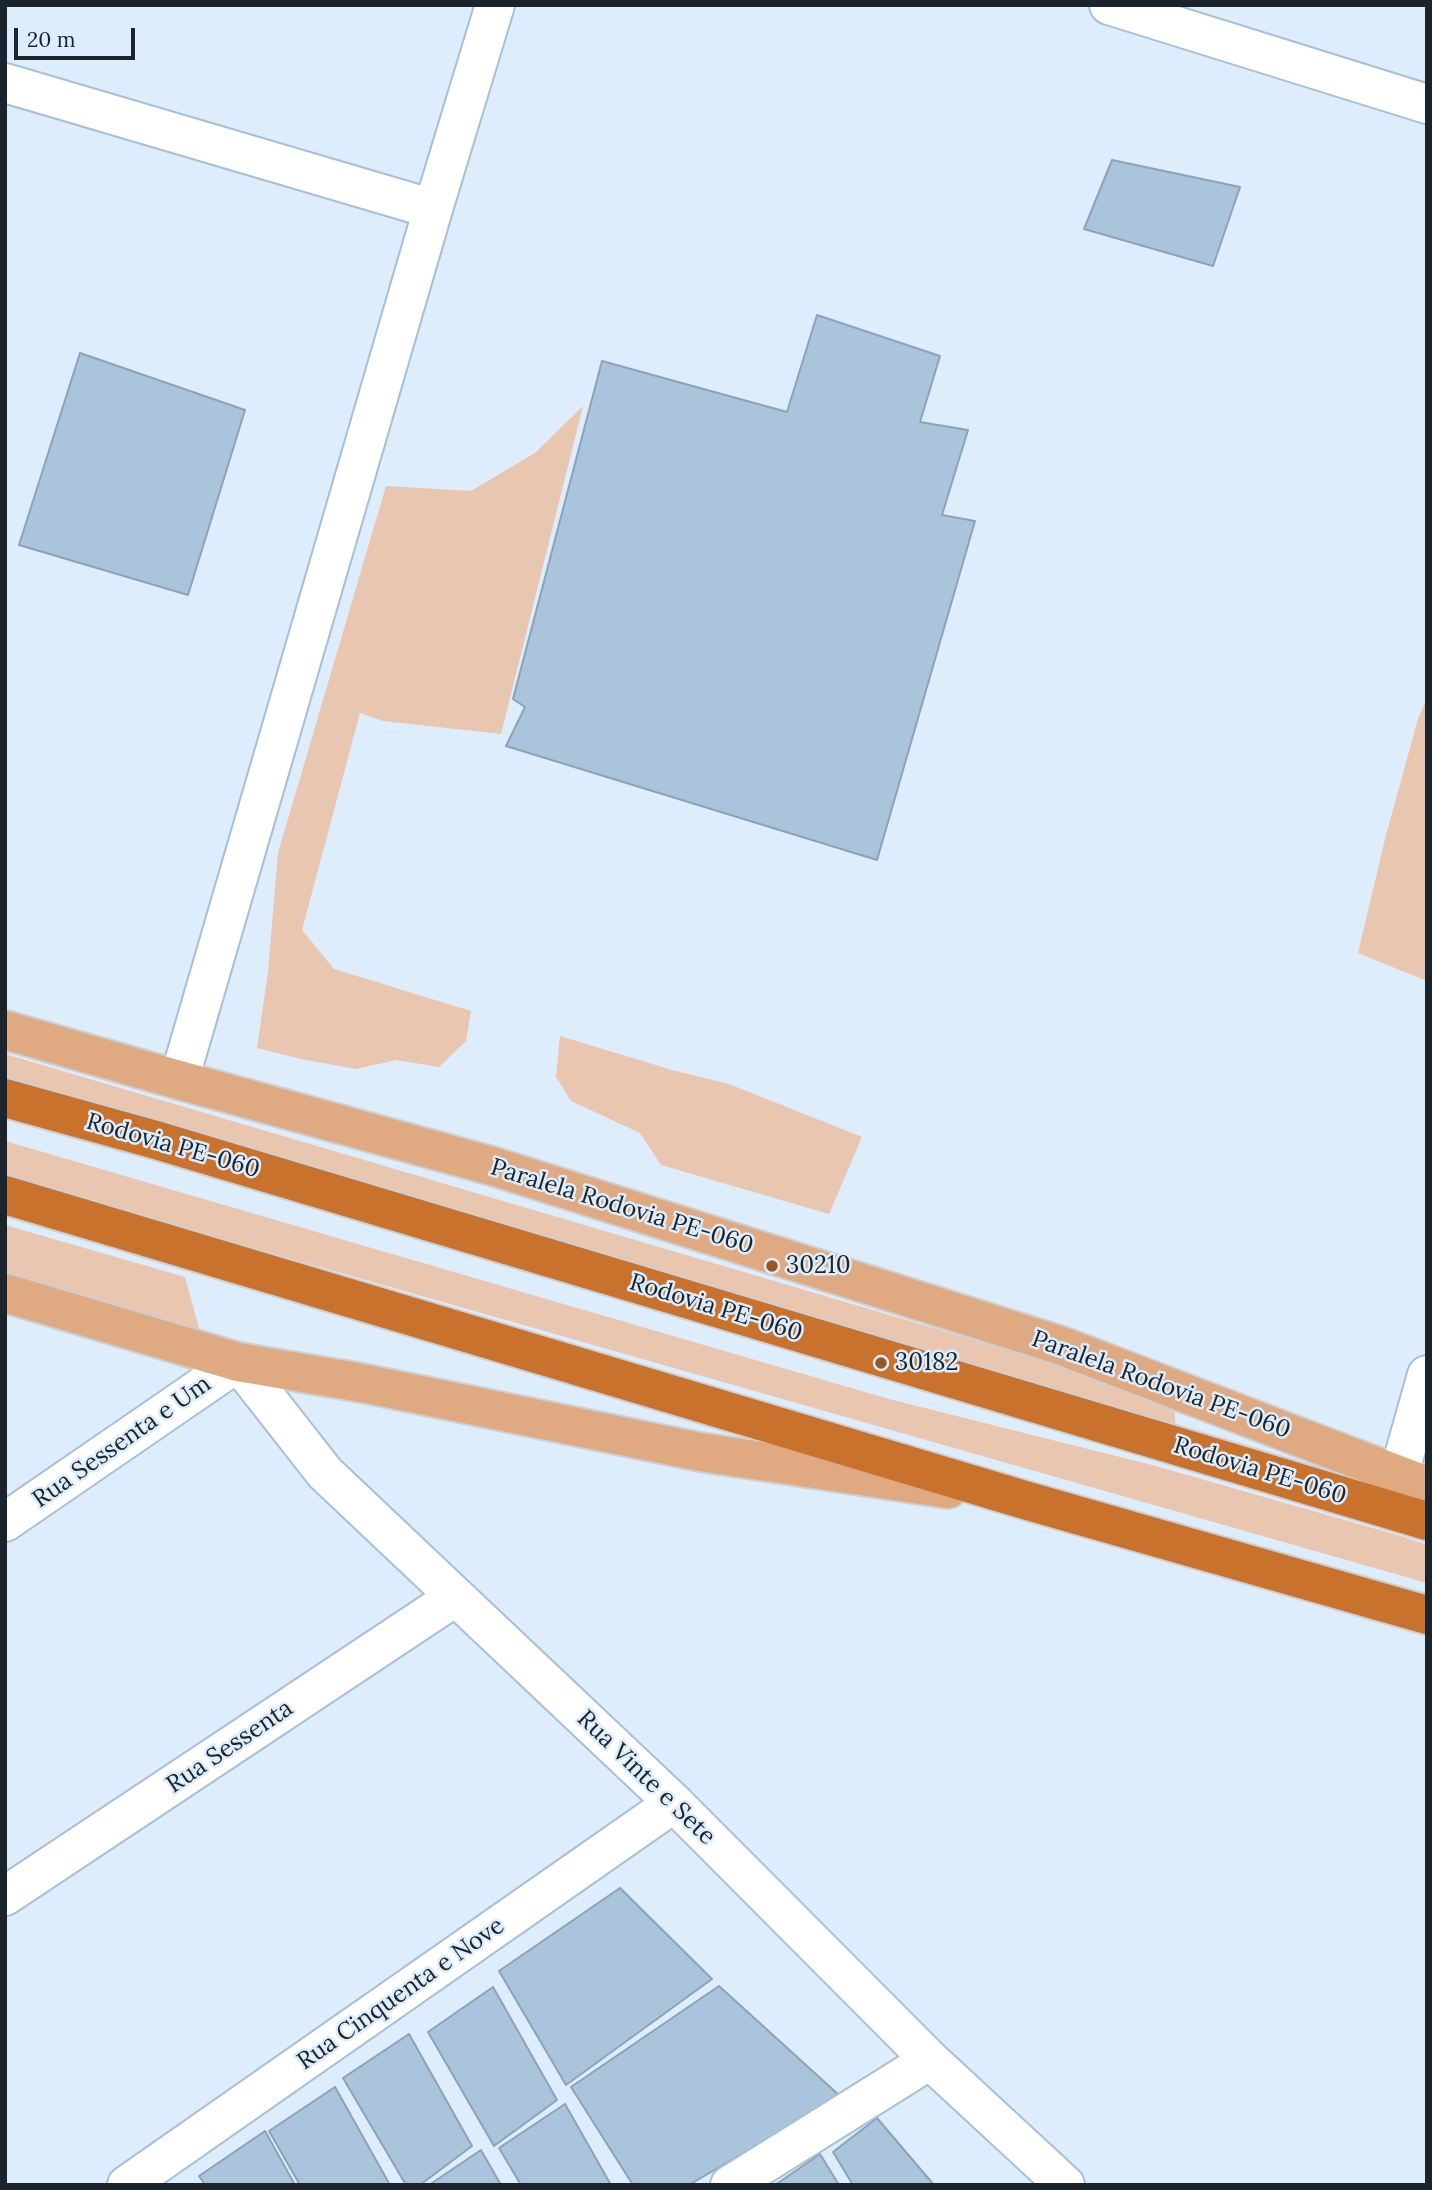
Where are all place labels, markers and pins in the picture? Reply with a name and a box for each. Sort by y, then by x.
place label: 30210 [786,1252,851,1280]
marker: 30210 [764,1258,780,1274]
place label: 30182 [895,1349,958,1377]
marker: 30182 [873,1355,889,1371]

